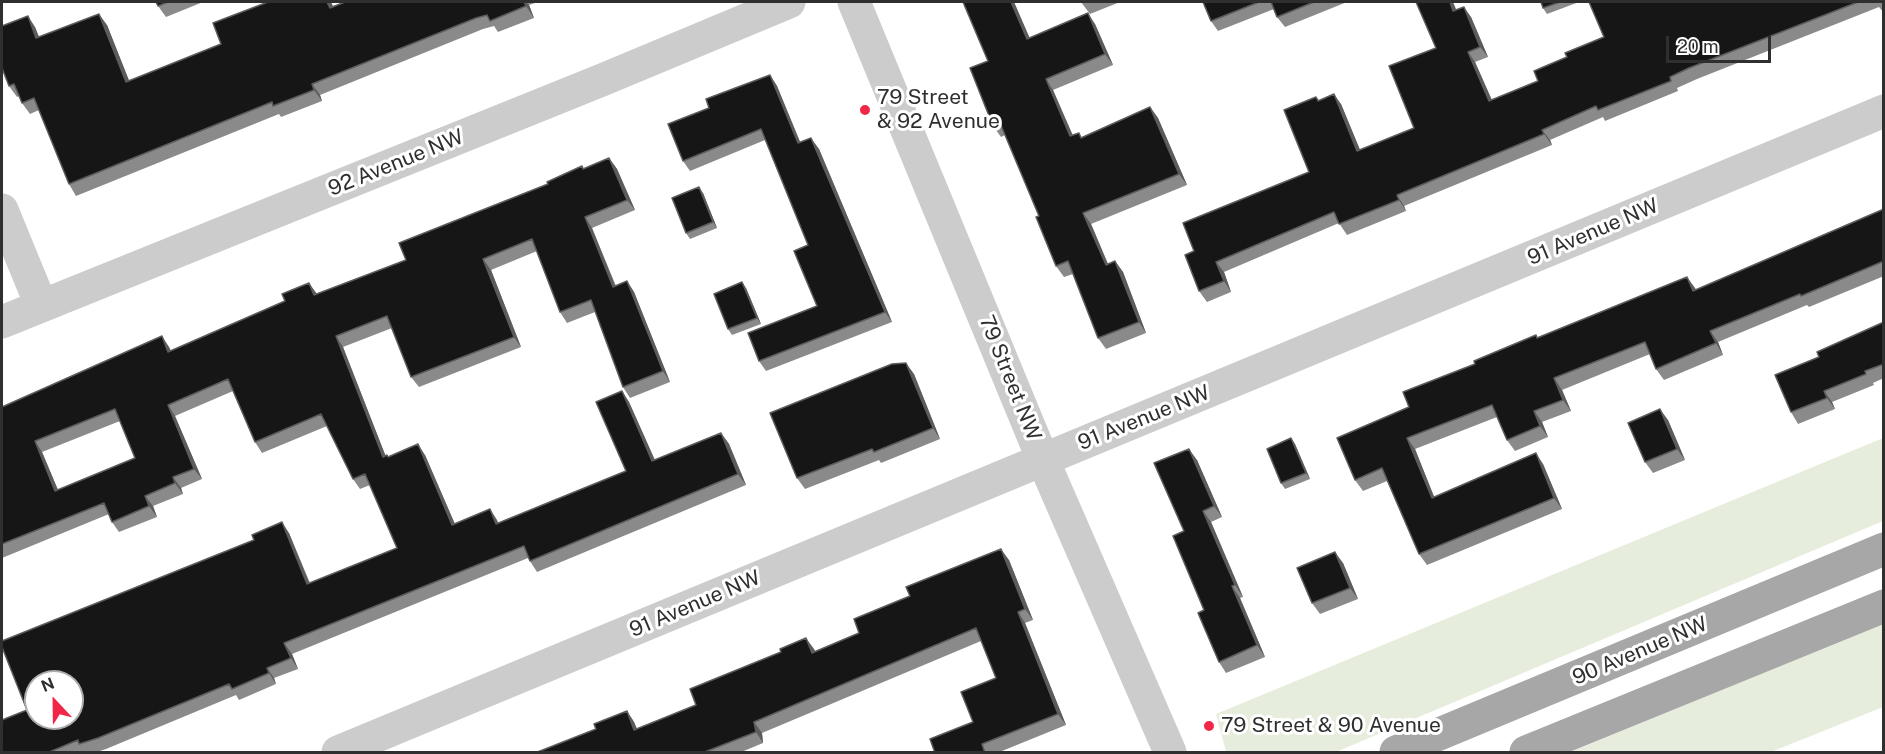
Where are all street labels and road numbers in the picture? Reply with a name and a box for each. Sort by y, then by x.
street label: 92 Avenue NW [325,124,467,202]
street label: 91 Avenue NW [1524,193,1662,271]
street label: 79 Street NW [973,312,1047,444]
street label: 91 Avenue NW [1074,380,1214,456]
street label: 91 Avenue NW [626,565,764,643]
street label: 90 Avenue NW [1569,611,1711,691]

